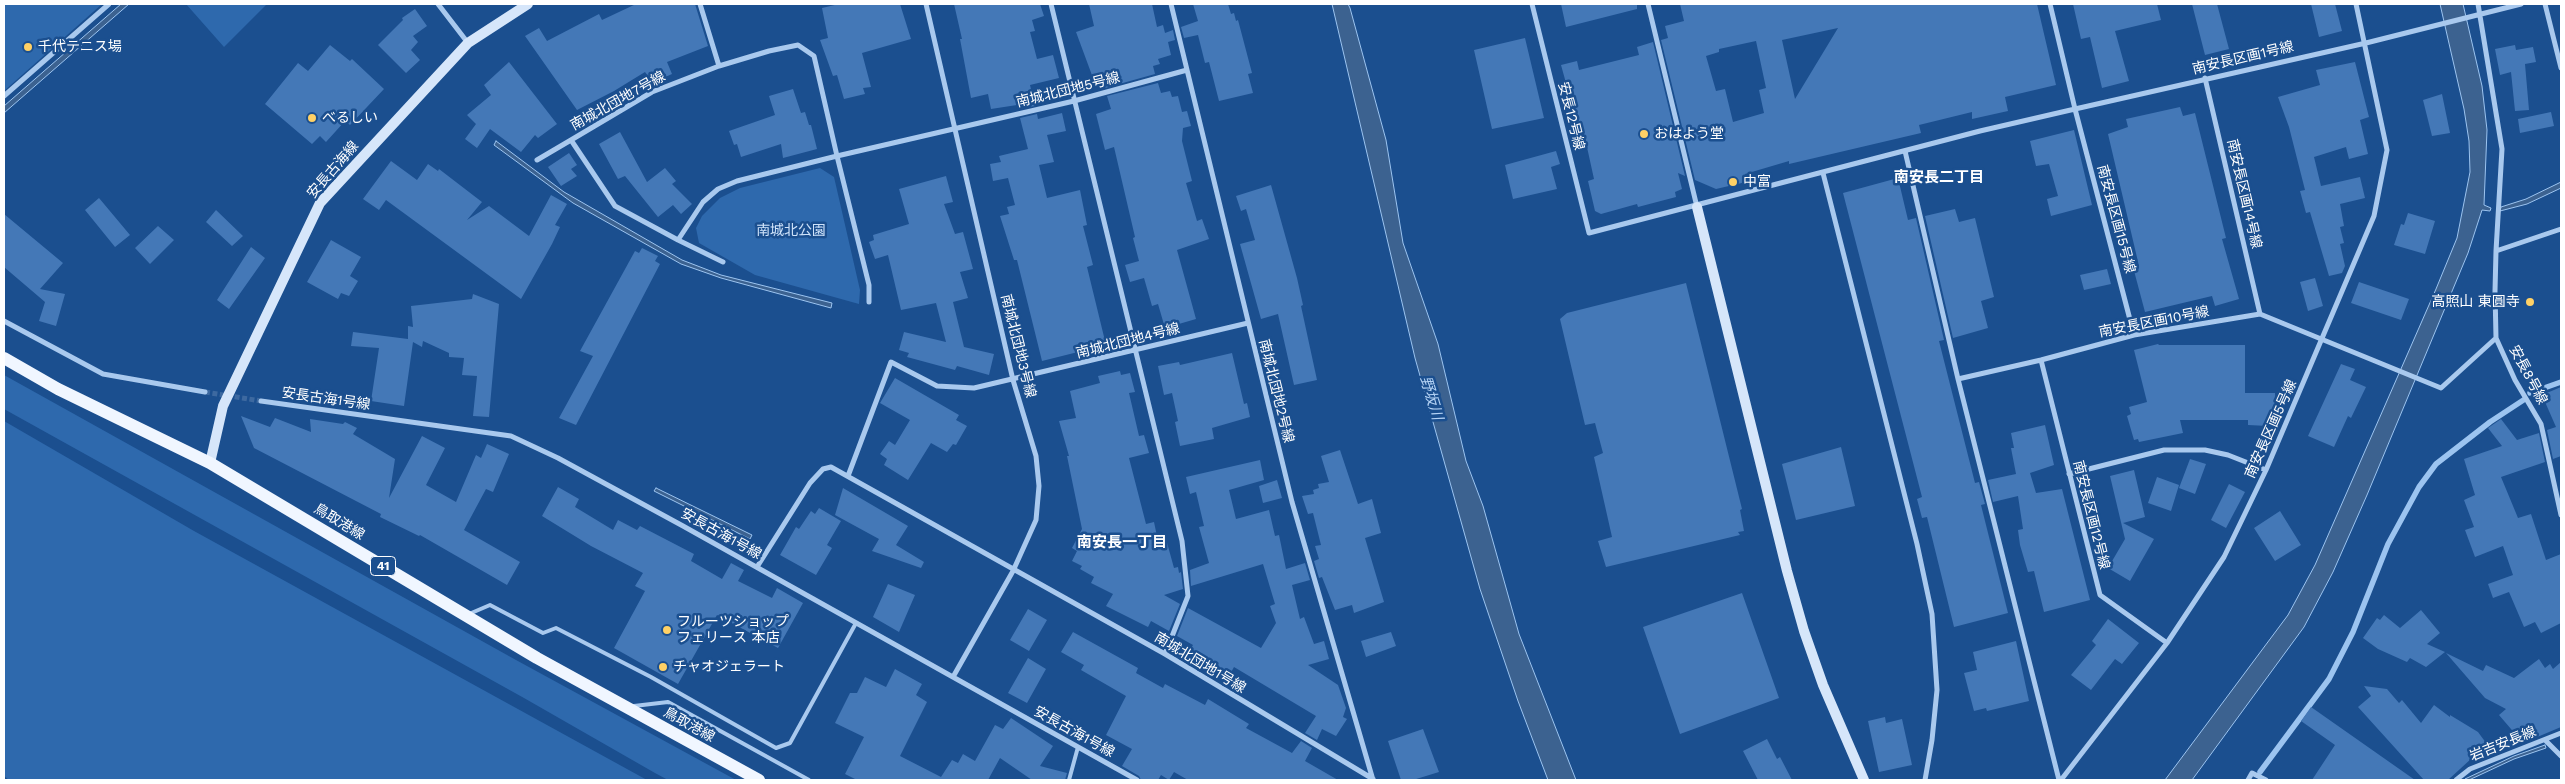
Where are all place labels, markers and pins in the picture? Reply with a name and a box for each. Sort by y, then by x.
place label: 千代テニス場 [38,39,122,55]
marker: 千代テニス場 [22,41,34,53]
place label: べるしい [322,110,378,126]
marker: べるしい [306,112,318,124]
place label: おはよう堂 [1654,126,1724,142]
marker: おはよう堂 [1638,128,1650,140]
place label: 中富 [1743,174,1771,190]
marker: 中富 [1727,176,1739,188]
place label: 高照山 東圓寺 [2431,294,2520,310]
marker: 高照山 東圓寺 [2524,296,2536,308]
place label: フルーツショップ フェリース 本店 [677,614,789,646]
marker: フルーツショップ フェリース 本店 [661,624,673,636]
place label: チャオジェラート [673,659,785,675]
marker: チャオジェラート [657,661,669,673]

